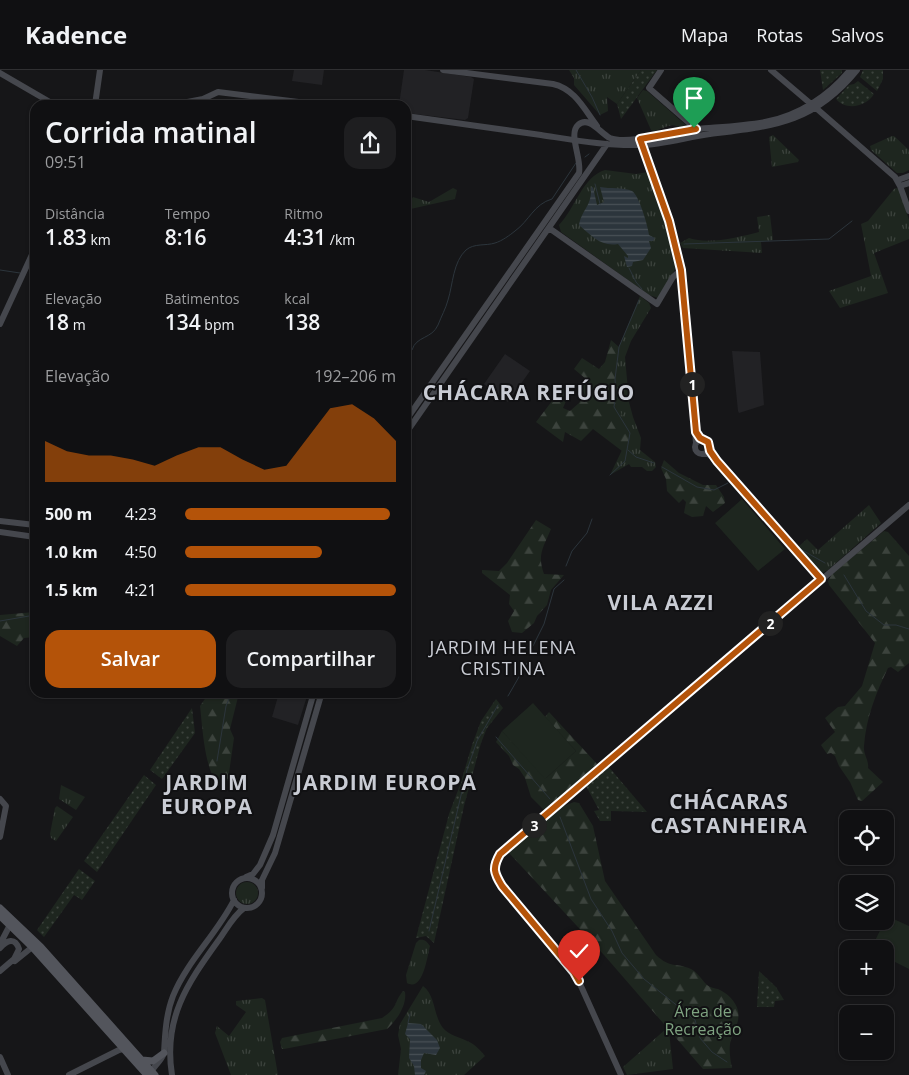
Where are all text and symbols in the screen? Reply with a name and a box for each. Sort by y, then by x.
text: Kadence [25,18,127,51]
text: Mapa [681,23,728,47]
text: Rotas [756,23,803,47]
text: Salvos [831,23,884,47]
pin [673,77,715,128]
icon: arrive [680,84,708,112]
text: Corrida matinal [45,113,256,151]
button: share [344,117,396,169]
text: 09:51 [45,151,86,173]
text: Distância [45,204,105,223]
text: Tempo [165,204,210,223]
text: Ritmo [284,204,323,223]
text: 1.83 [45,223,87,251]
text: 8:16 [165,223,206,251]
text: 4:31 [284,223,326,251]
text: km [87,230,111,249]
text: /km [326,230,355,249]
text: Elevação [45,289,102,308]
text: Batimentos [165,289,240,308]
text: kcal [284,289,310,308]
text: 18 [45,308,69,336]
text: 134 [165,308,201,336]
text: 138 [284,308,320,336]
text: m [69,315,86,334]
text: bpm [201,315,234,334]
text: Elevação [45,365,110,387]
text: 192–206 m [314,365,396,387]
pin: 1 [680,372,704,396]
text: 1 [688,375,697,394]
district label: CHÁCARA REFÚGIO [423,378,635,406]
text: 500 m [45,503,92,525]
text: 4:23 [125,503,157,525]
text: 1.0 km [45,541,98,563]
text: 4:50 [125,541,157,563]
text: 1.5 km [45,579,98,601]
text: 4:21 [125,579,157,601]
district label: VILA AZZI [607,588,715,616]
pin: 2 [758,610,782,636]
text: 2 [766,614,775,633]
button: Salvar [45,630,216,688]
button: Compartilhar [226,630,396,688]
district label: JARDIM HELENA CRISTINA [428,635,576,680]
district label: JARDIM EUROPA [161,768,253,820]
district label: JARDIM EUROPA [293,768,477,796]
district label: CHÁCARAS CASTANHEIRA [650,787,808,839]
map controls [839,810,894,1060]
button: locate [839,810,894,865]
pin: 3 [522,812,546,838]
text: 3 [530,816,539,835]
button: layers [839,875,894,930]
pin [558,930,600,981]
icon: check [565,937,593,965]
button: + [839,940,894,995]
park label: Área de Recreação [664,1000,742,1040]
button: − [839,1005,894,1060]

